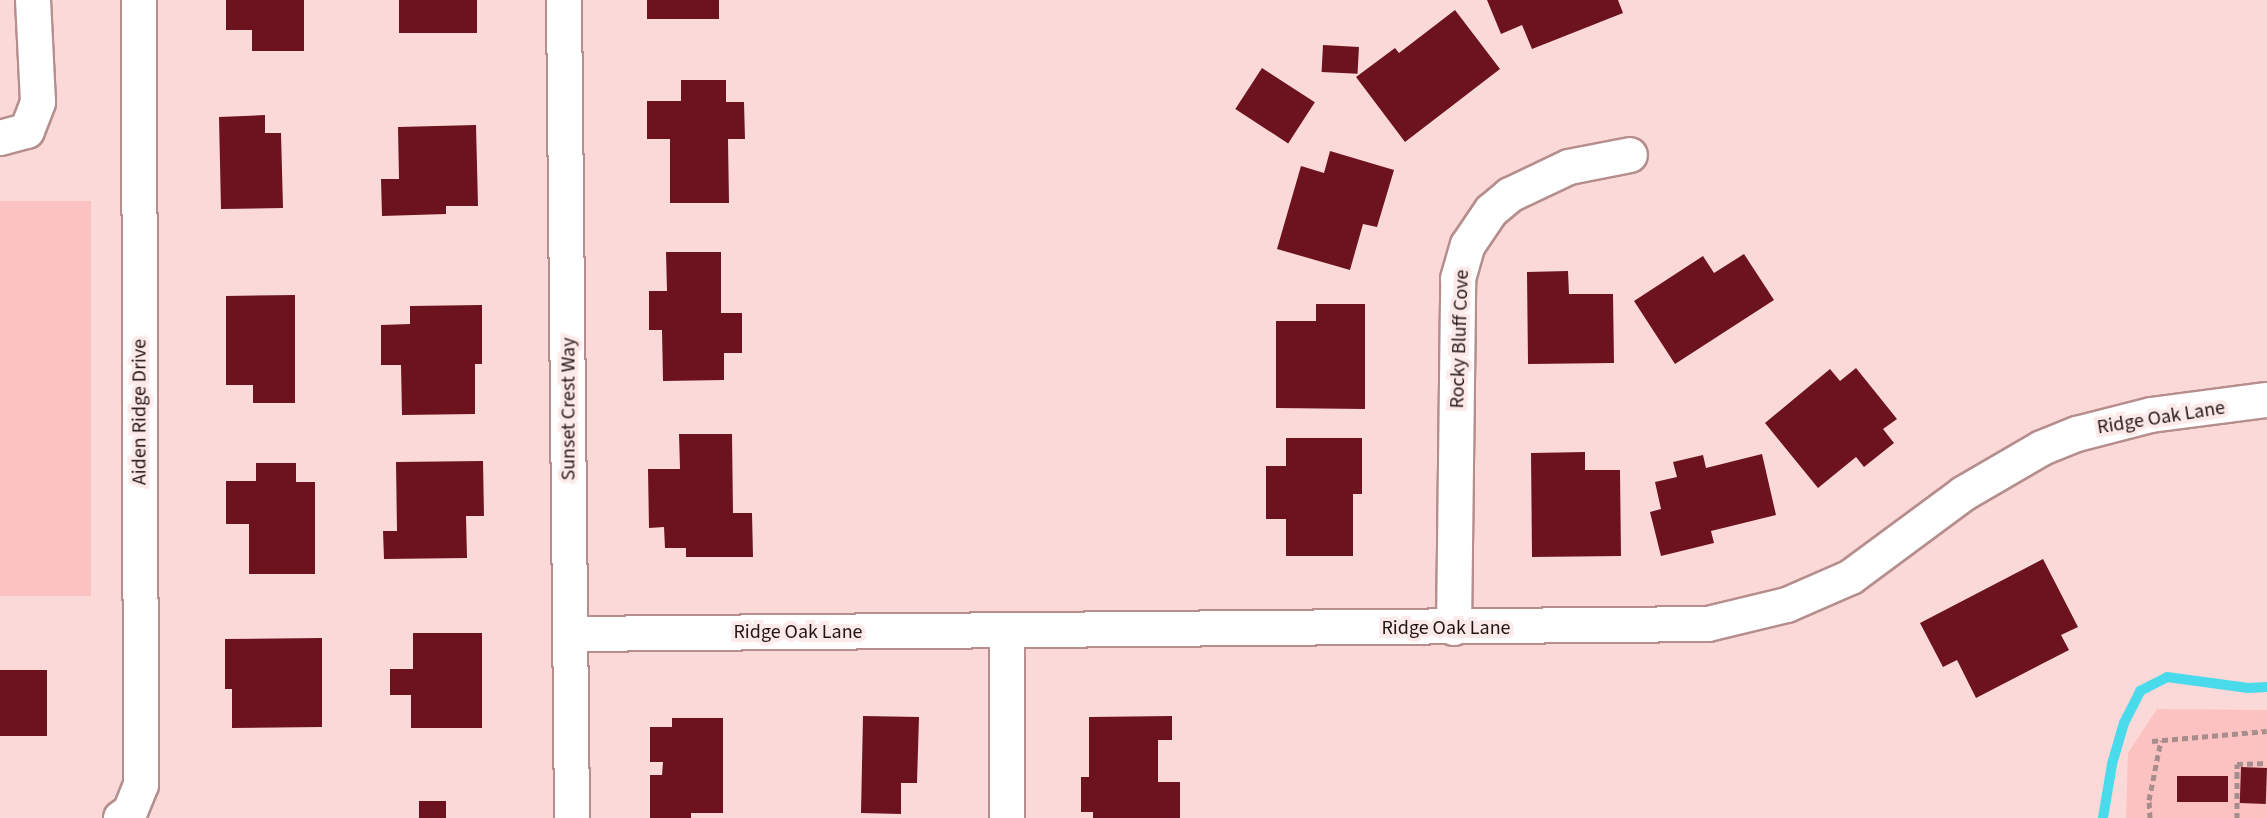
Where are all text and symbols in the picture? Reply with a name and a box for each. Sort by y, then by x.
street label: Rocky Bluff Cove [1446,269,1474,409]
street label: Sunset Crest Way [557,338,581,480]
street label: Aiden Ridge Drive [128,339,152,485]
street label: Ridge Oak Lane [2095,396,2227,440]
street label: Ridge Oak Lane [1381,616,1511,640]
street label: Ridge Oak Lane [733,620,863,644]

